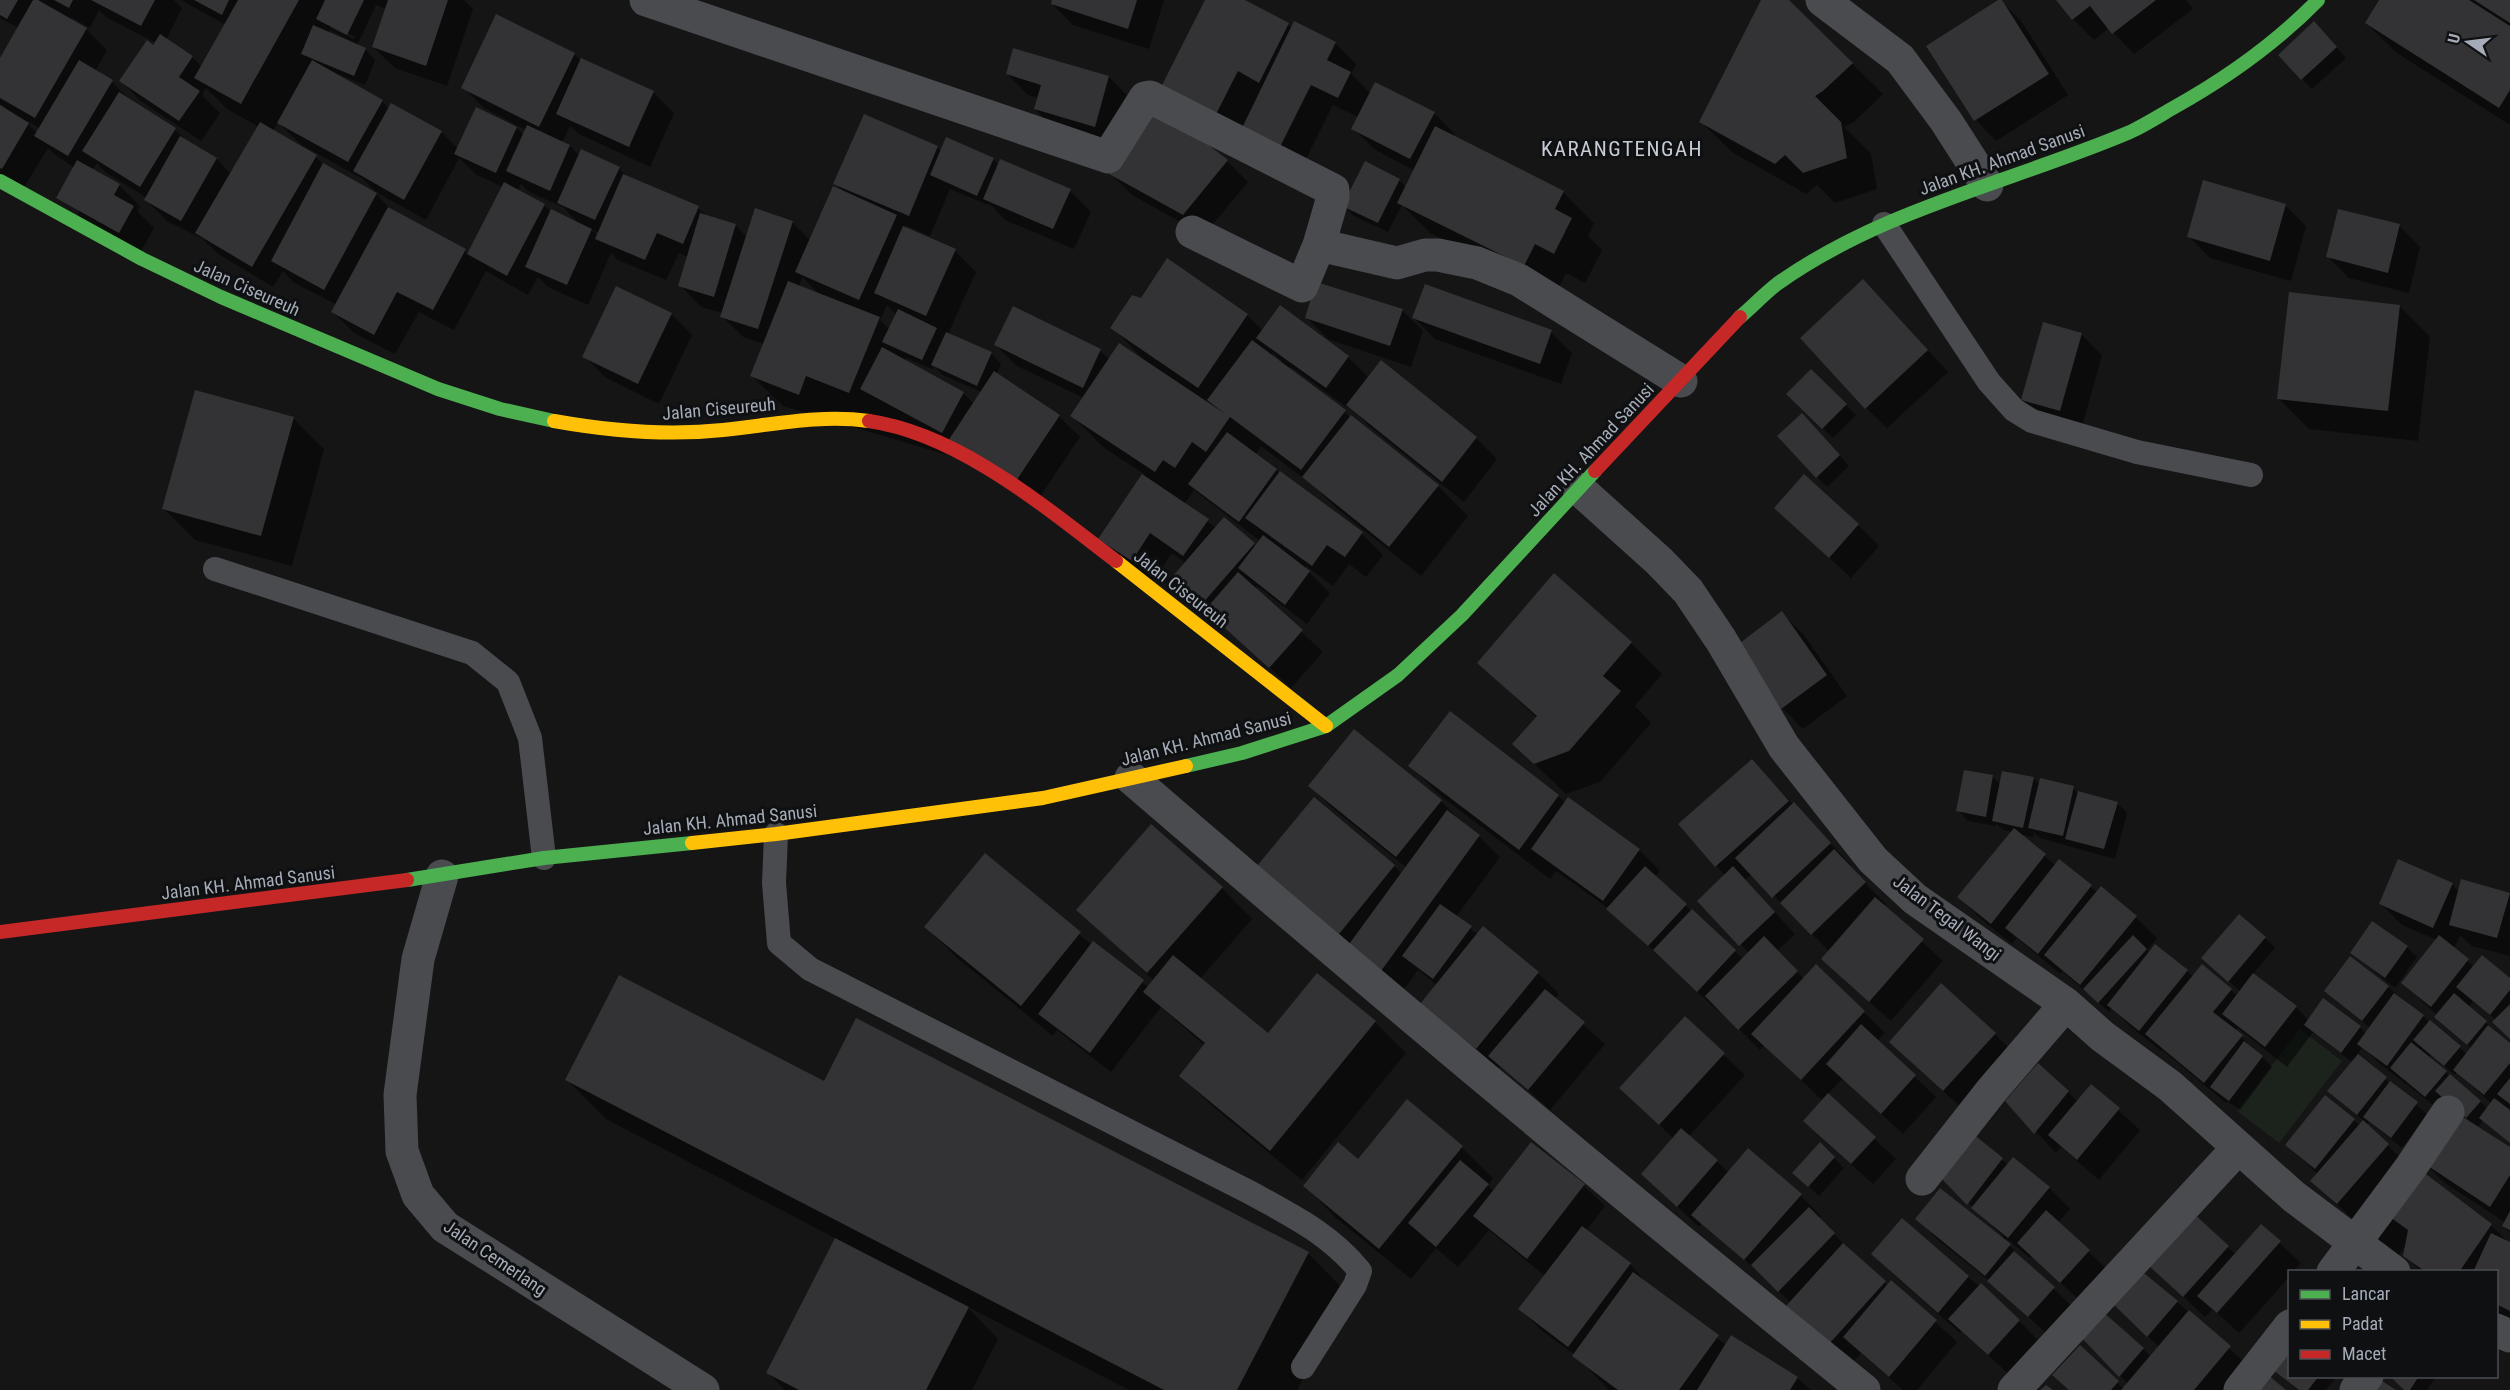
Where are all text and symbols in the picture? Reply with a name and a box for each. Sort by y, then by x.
north arrow [2438,12,2498,72]
text: U [2444,32,2464,45]
street label: Jalan KH. Ahmad Sanusi [1916,120,2088,199]
district label: KARANGTENGAH [1541,137,1703,161]
street label: Jalan Ciseureuh [191,255,303,320]
street label: Jalan KH. Ahmad Sanusi [1523,379,1658,521]
street label: Jalan Ciseureuh [661,393,777,424]
street label: Jalan Ciseureuh [1130,545,1233,632]
street label: Jalan KH. Ahmad Sanusi [1119,707,1293,770]
street label: Jalan KH. Ahmad Sanusi [642,800,818,839]
street label: Jalan KH. Ahmad Sanusi [160,861,336,904]
street label: Jalan Tegal Wangi [1889,870,2005,965]
street label: Jalan Cemerlang [440,1215,551,1300]
legend [2288,1270,2498,1378]
text: Lancar [2342,1283,2391,1304]
text: Padat [2342,1313,2383,1334]
text: Macet [2342,1343,2386,1364]

